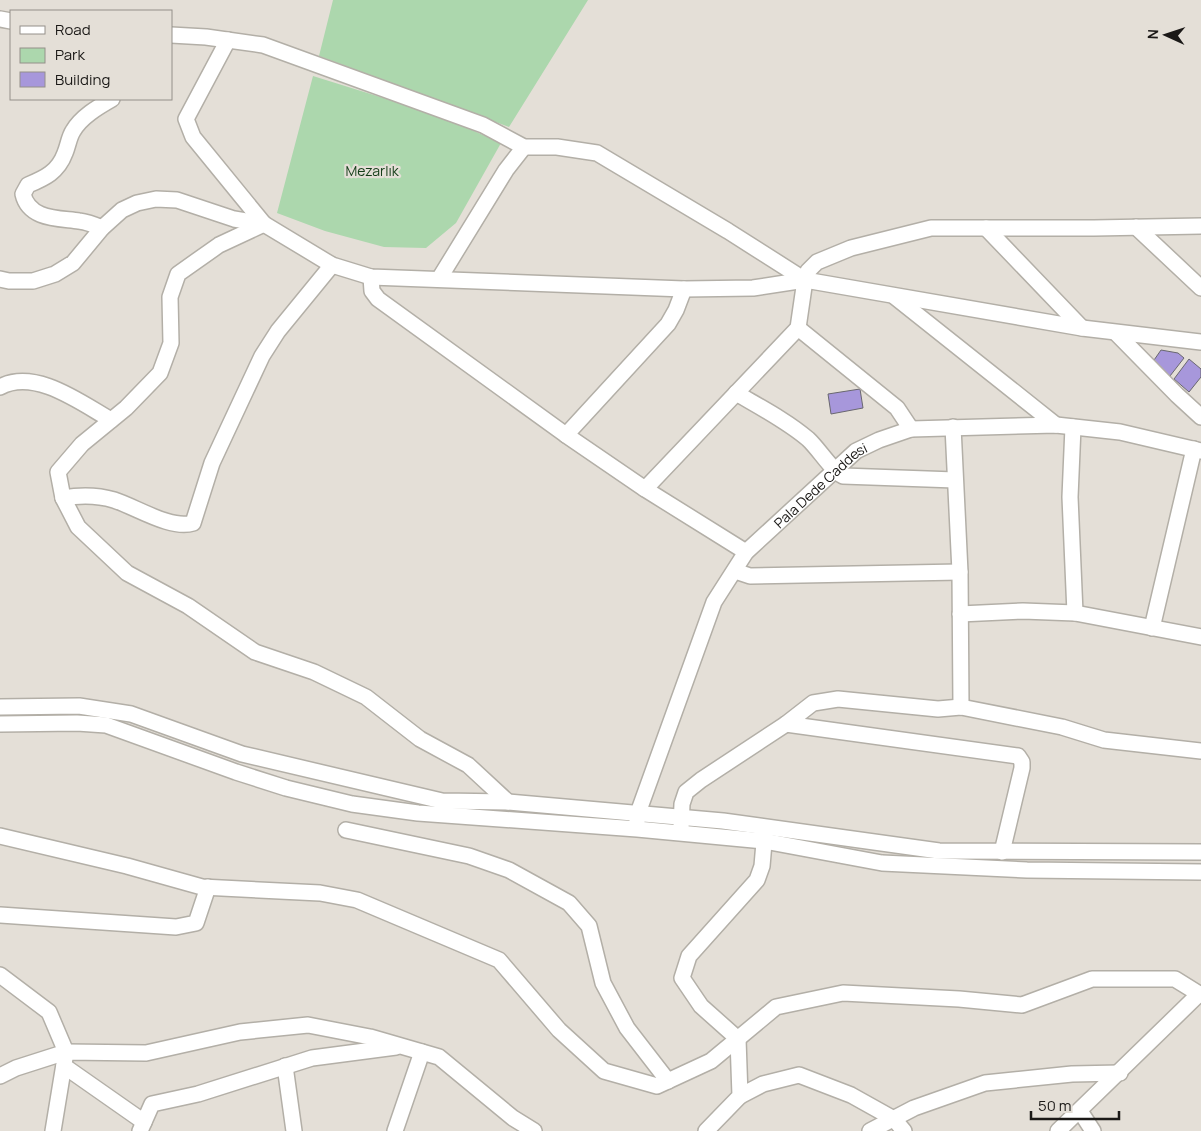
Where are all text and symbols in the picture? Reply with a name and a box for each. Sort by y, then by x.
legend [10,10,172,100]
north arrow [1141,10,1191,60]
text: Road [55,19,91,40]
text: N [1143,29,1162,40]
text: Park [55,44,85,65]
text: Building [55,69,110,90]
park label: Mezarlık [345,161,400,180]
street label: Pala Dede Caddesi [769,438,870,532]
scale bar [1031,1088,1118,1120]
text: 50 m [1038,1095,1072,1116]

